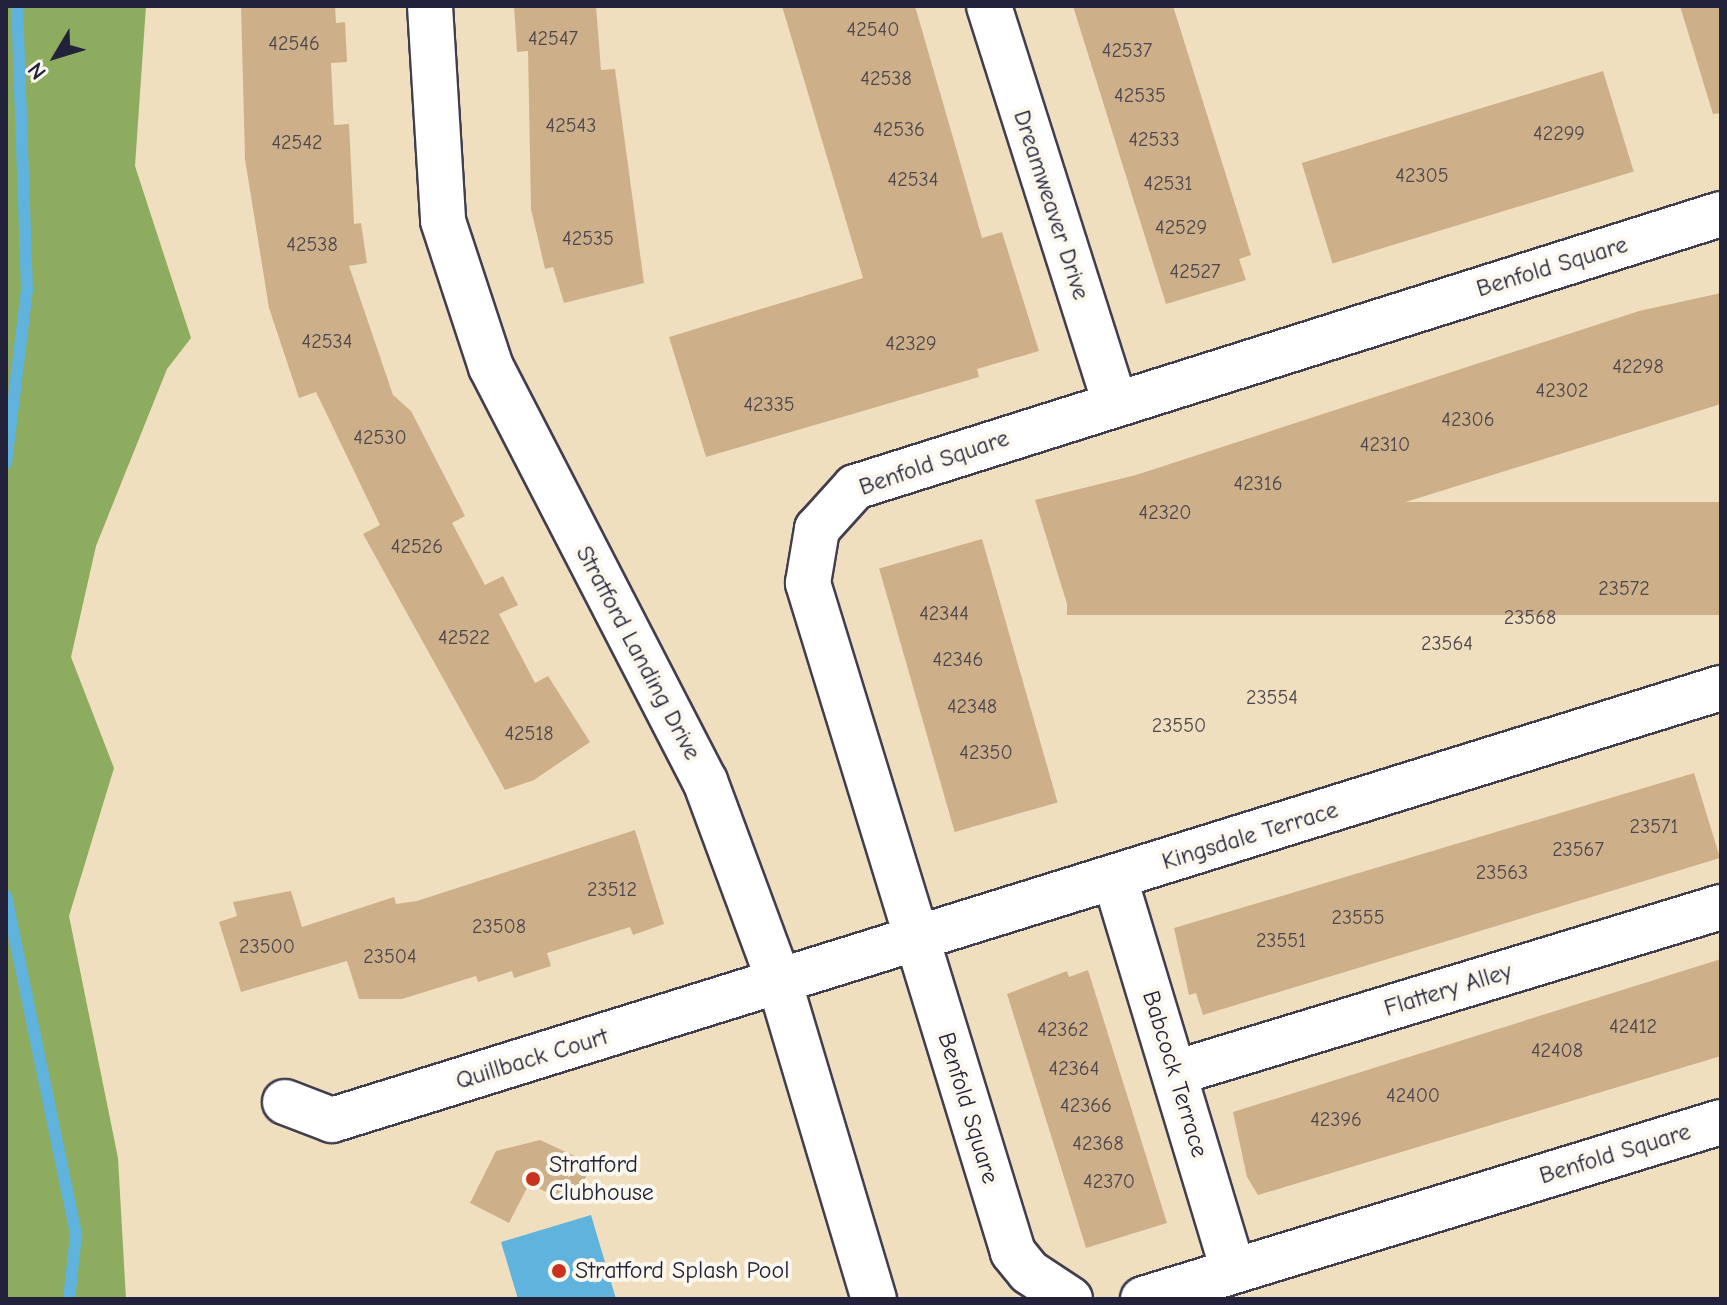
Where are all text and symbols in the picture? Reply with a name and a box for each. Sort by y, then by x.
north arrow [16,16,96,96]
house number: 42540 [847,17,899,41]
house number: 42547 [528,26,578,50]
house number: 42546 [268,31,320,55]
house number: 42537 [1102,38,1152,62]
text: N [22,57,52,84]
house number: 42538 [860,66,912,90]
house number: 42535 [1114,83,1166,107]
street label: Dreamweaver Drive [1007,107,1095,303]
house number: 42543 [546,113,596,137]
house number: 42536 [873,117,925,141]
house number: 42299 [1533,121,1585,145]
house number: 42533 [1128,127,1180,151]
house number: 42542 [271,130,323,154]
house number: 42305 [1395,163,1449,187]
house number: 42534 [888,167,938,191]
house number: 42531 [1143,171,1193,195]
house number: 42529 [1155,215,1207,239]
house number: 42535 [562,226,614,250]
street label: Benfold Square [1473,230,1631,304]
house number: 42538 [286,232,338,256]
house number: 42527 [1170,259,1220,283]
house number: 42534 [302,329,352,353]
house number: 42329 [885,331,937,355]
house number: 42298 [1612,354,1664,378]
house number: 42302 [1536,378,1588,402]
house number: 42335 [743,392,795,416]
house number: 42306 [1441,407,1495,431]
street label: Benfold Square [855,424,1013,502]
house number: 42530 [353,425,407,449]
house number: 42310 [1360,432,1410,456]
house number: 42316 [1233,471,1283,495]
house number: 42320 [1139,500,1191,524]
house number: 42526 [391,534,443,558]
street label: Stratford Landing Drive [569,541,707,765]
house number: 23572 [1598,576,1650,600]
house number: 42344 [919,601,969,625]
house number: 23568 [1504,605,1556,629]
house number: 42522 [438,625,490,649]
house number: 23564 [1421,631,1473,655]
house number: 42346 [933,647,983,671]
house number: 23554 [1246,685,1298,709]
house number: 42348 [947,694,997,718]
house number: 23550 [1152,713,1206,737]
house number: 42518 [504,721,554,745]
house number: 42350 [959,740,1013,764]
street label: Kingsdale Terrace [1159,796,1341,876]
house number: 23571 [1630,814,1678,838]
house number: 23567 [1552,837,1604,861]
house number: 23563 [1476,860,1528,884]
house number: 23512 [587,877,637,901]
house number: 23555 [1331,905,1385,929]
house number: 23508 [472,914,526,938]
house number: 23551 [1256,928,1306,952]
house number: 23500 [239,934,295,958]
house number: 23504 [363,944,417,968]
street label: Flattery Alley [1381,957,1515,1023]
street label: Babcock Terrace [1136,987,1214,1161]
house number: 42412 [1609,1014,1657,1038]
house number: 42362 [1037,1017,1089,1041]
street label: Quillback Court [452,1022,612,1096]
street label: Benfold Square [931,1029,1005,1187]
house number: 42408 [1531,1038,1583,1062]
house number: 42364 [1049,1056,1099,1080]
house number: 42400 [1386,1083,1440,1107]
house number: 42366 [1060,1093,1112,1117]
house number: 42396 [1310,1107,1362,1131]
street label: Benfold Square [1536,1117,1694,1191]
house number: 42368 [1072,1131,1124,1155]
place label: Stratford Clubhouse [549,1151,654,1207]
house number: 42370 [1083,1169,1135,1193]
marker: Stratford Clubhouse [524,1170,542,1188]
place label: Stratford Splash Pool [575,1257,790,1285]
marker: Stratford Splash Pool [550,1262,568,1280]

